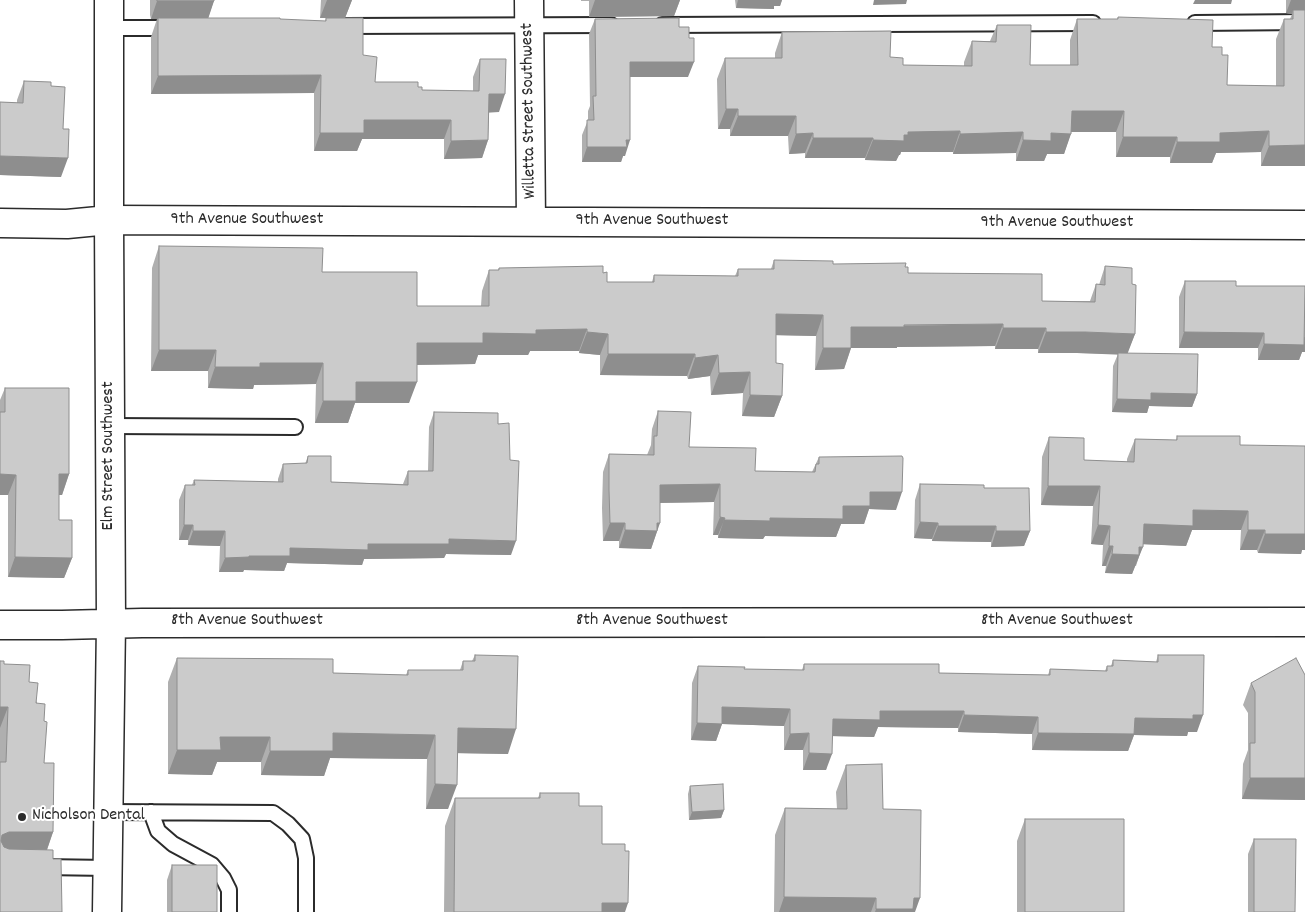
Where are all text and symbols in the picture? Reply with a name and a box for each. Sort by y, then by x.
street label: Willetta Street Southwest [518,23,542,199]
street label: 9th Avenue Southwest [171,210,323,232]
street label: 9th Avenue Southwest [576,211,728,233]
street label: 9th Avenue Southwest [981,213,1133,235]
street label: Elm Street Southwest [99,381,121,531]
street label: 8th Avenue Southwest [171,611,323,633]
street label: 8th Avenue Southwest [576,611,728,633]
street label: 8th Avenue Southwest [981,611,1133,633]
place label: Nicholson Dental [32,806,145,828]
marker: Nicholson Dental [16,811,28,823]

